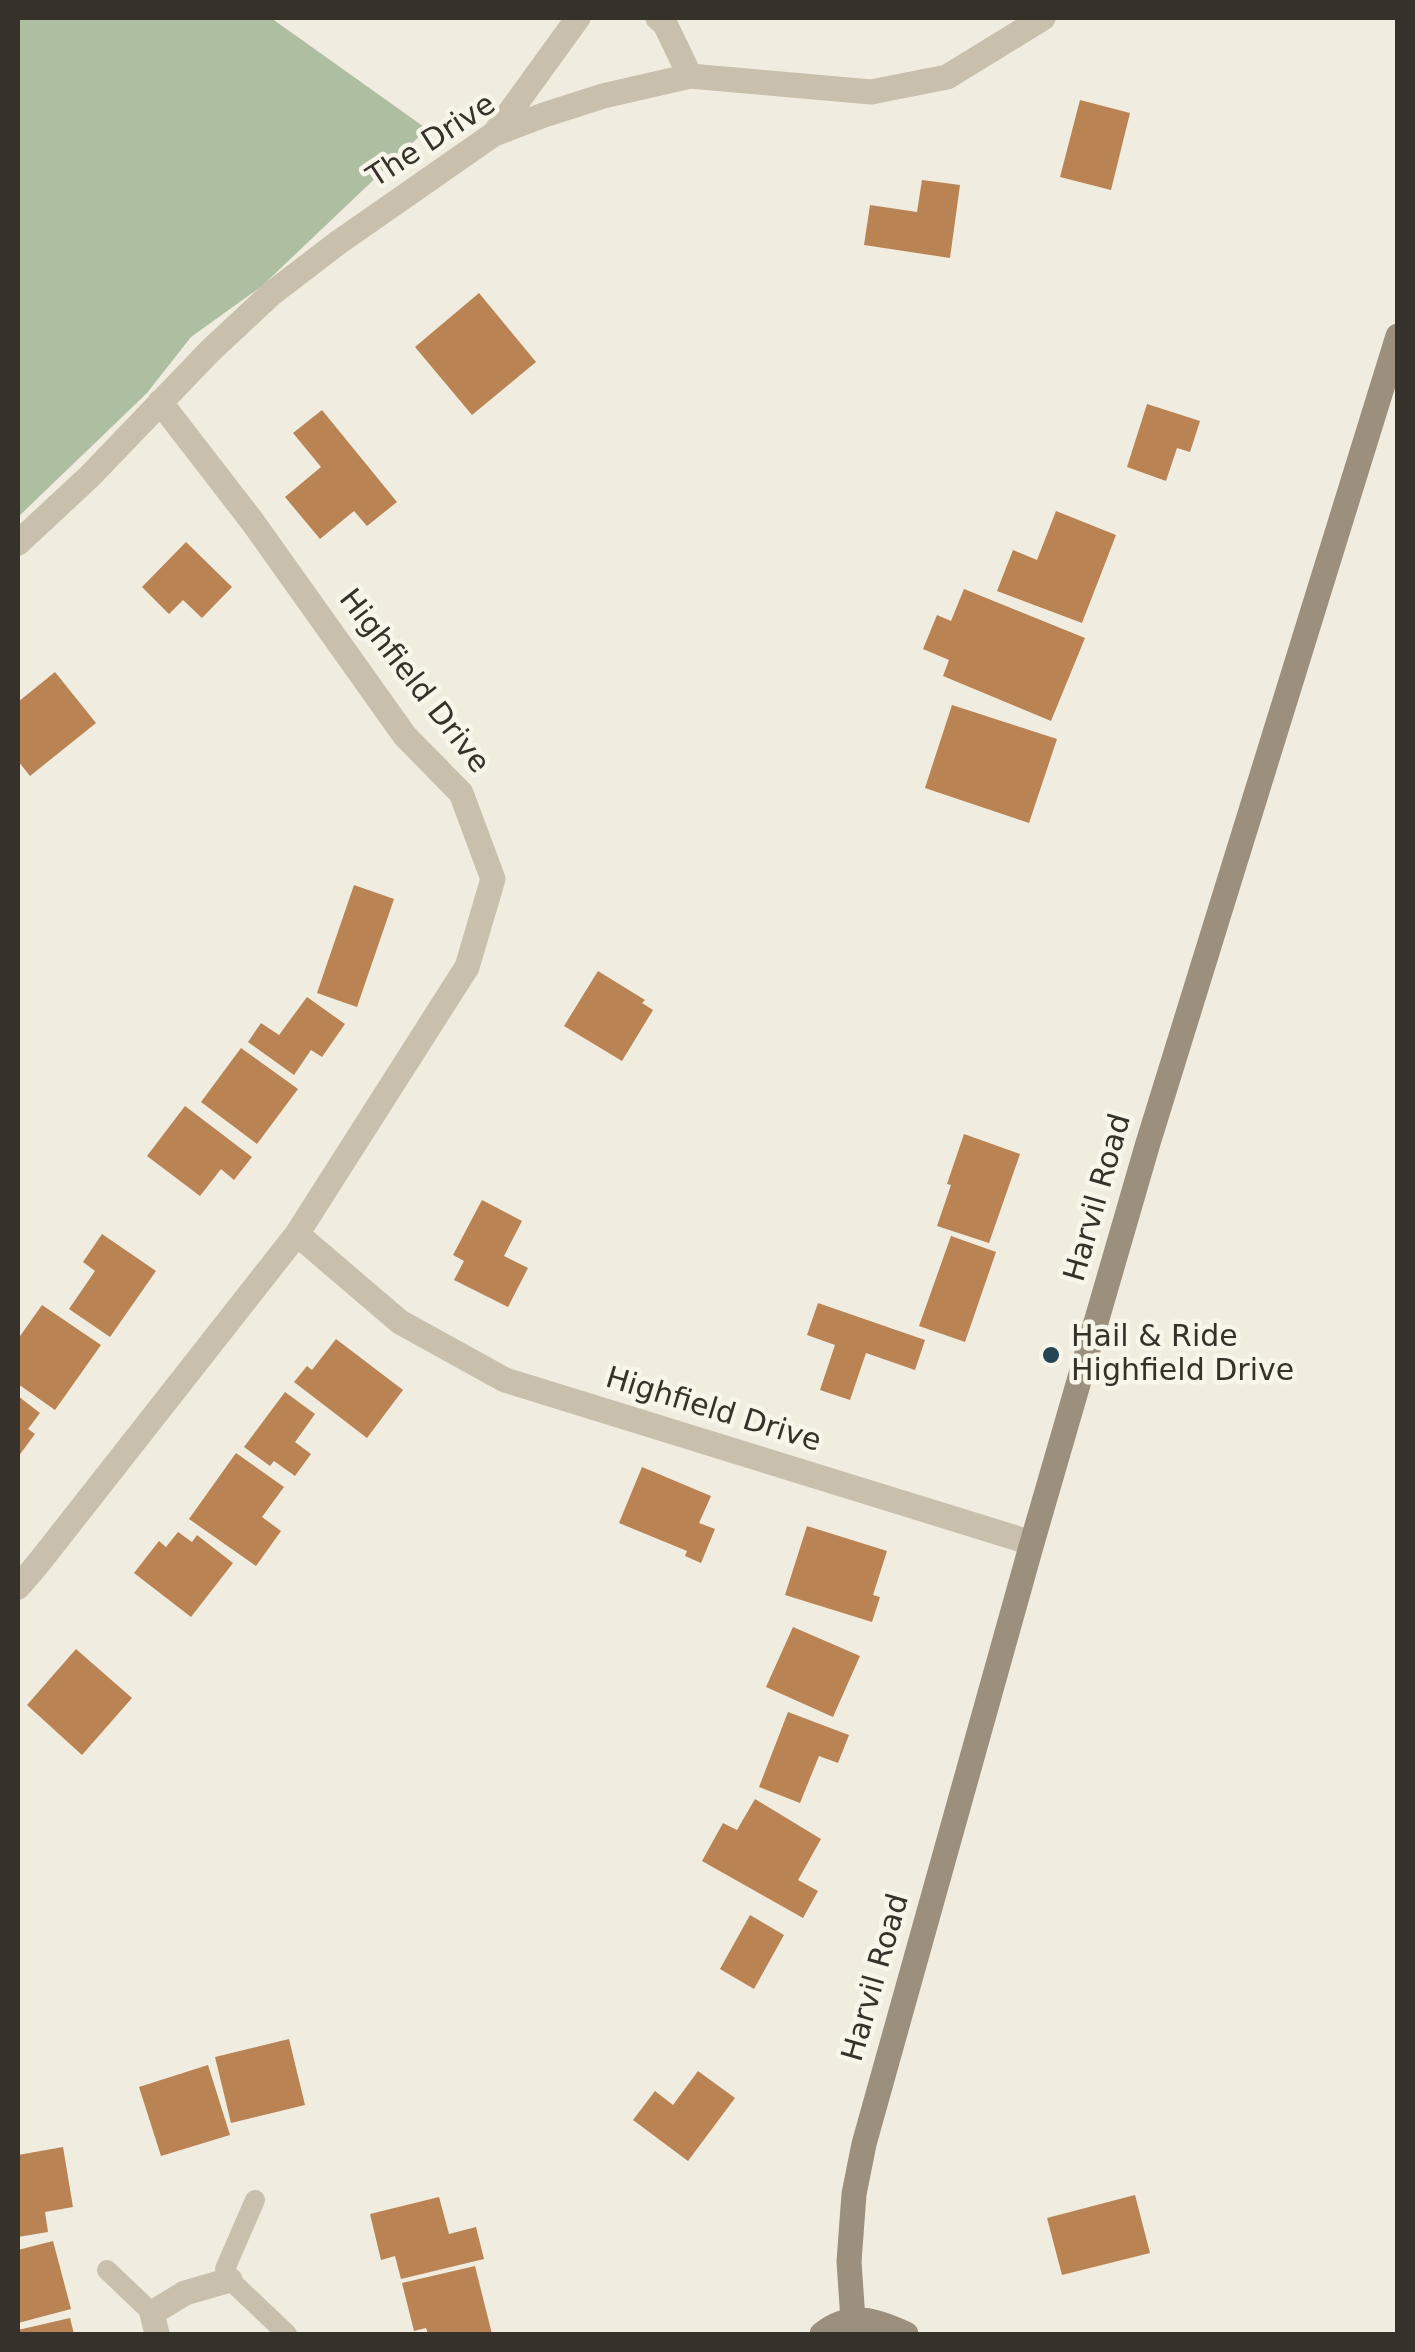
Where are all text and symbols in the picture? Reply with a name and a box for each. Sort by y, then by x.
street label: The Drive [361,87,503,197]
street label: Highfield Drive [330,583,496,781]
street label: Harvil Road [1058,1110,1140,1286]
place label: Hail & Ride Highfield Drive [1071,1320,1294,1390]
marker: Hail & Ride Highfield Drive [1040,1344,1062,1366]
street label: Highfield Drive [601,1361,825,1461]
street label: Harvil Road [836,1890,918,2066]

